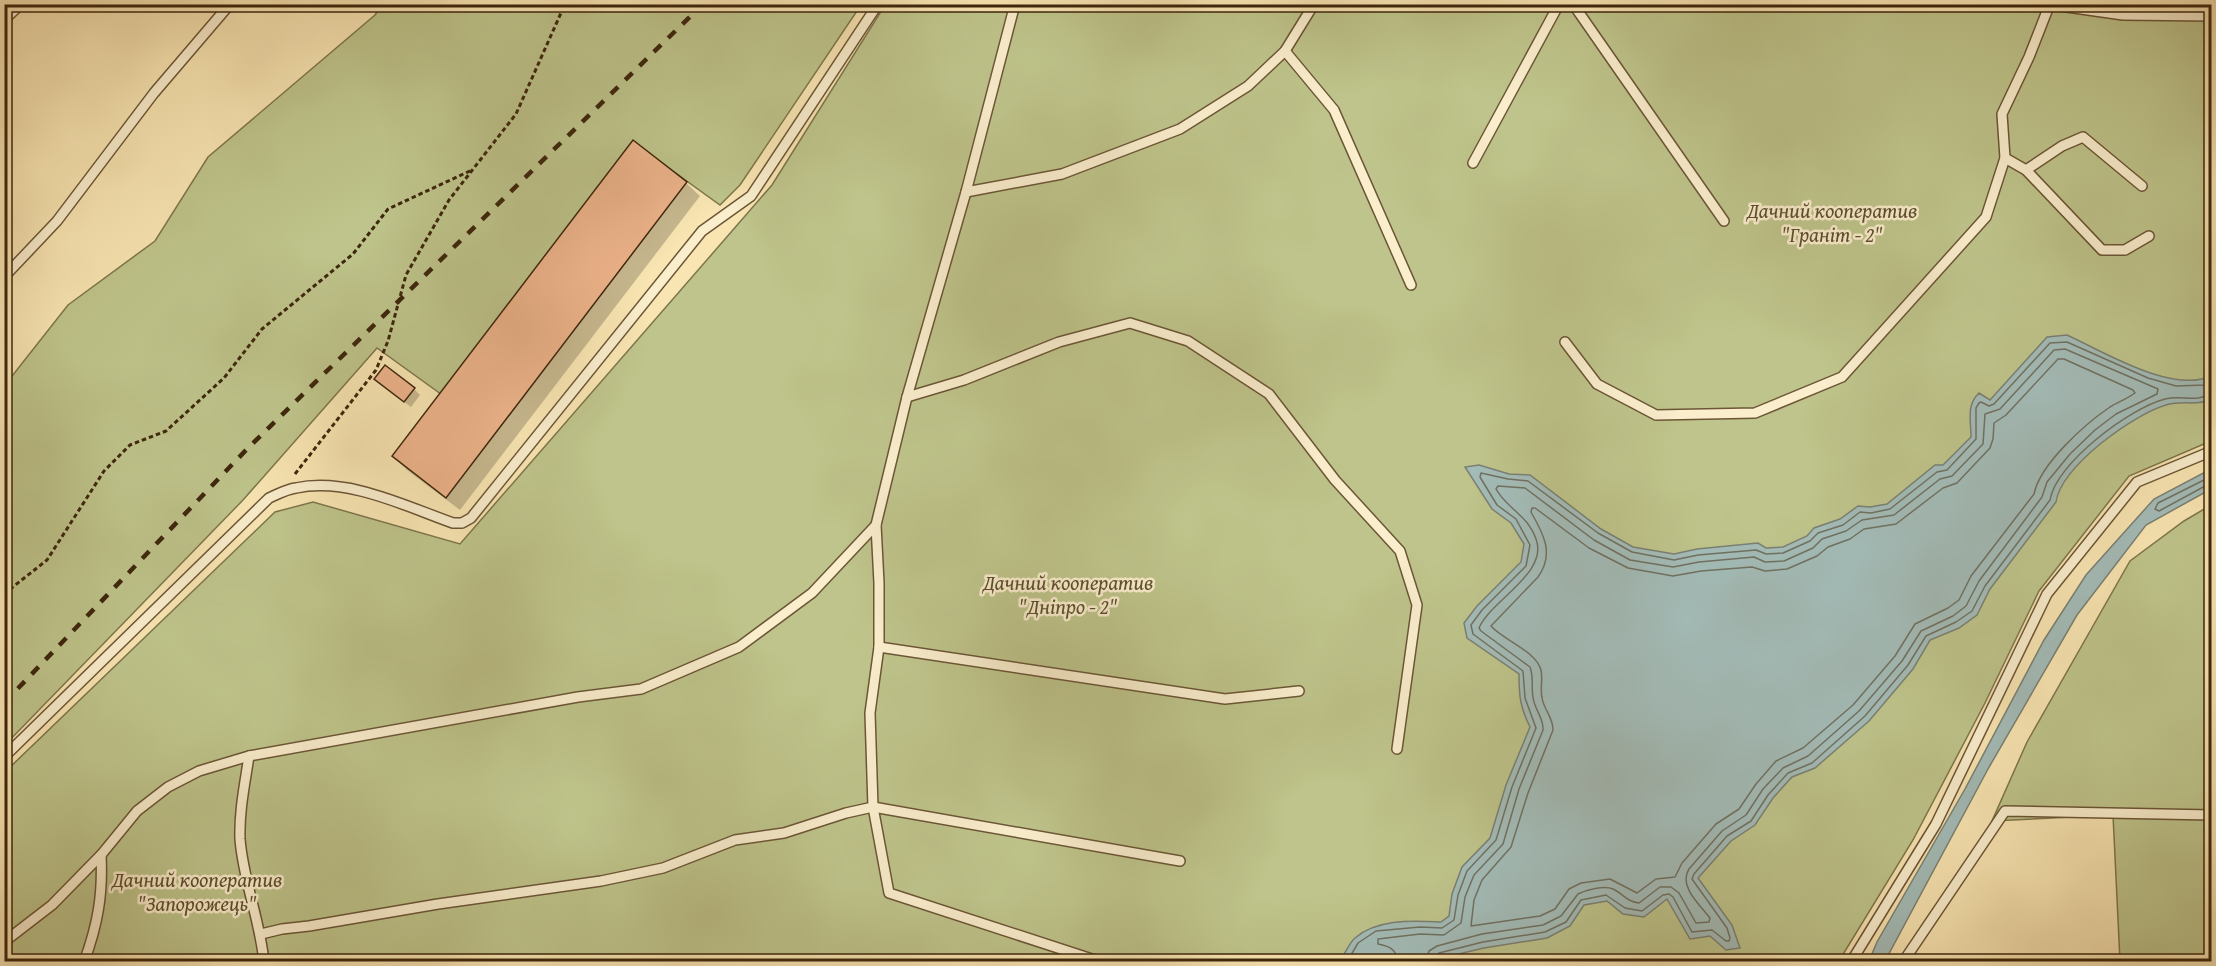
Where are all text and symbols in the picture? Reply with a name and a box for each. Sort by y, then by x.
park label: Дачний кооператив "Граніт - 2" [1746,195,1917,250]
park label: Дачний кооператив "Дніпро - 2" [982,567,1153,622]
park label: Дачний кооператив "Запорожець" [111,864,282,919]

